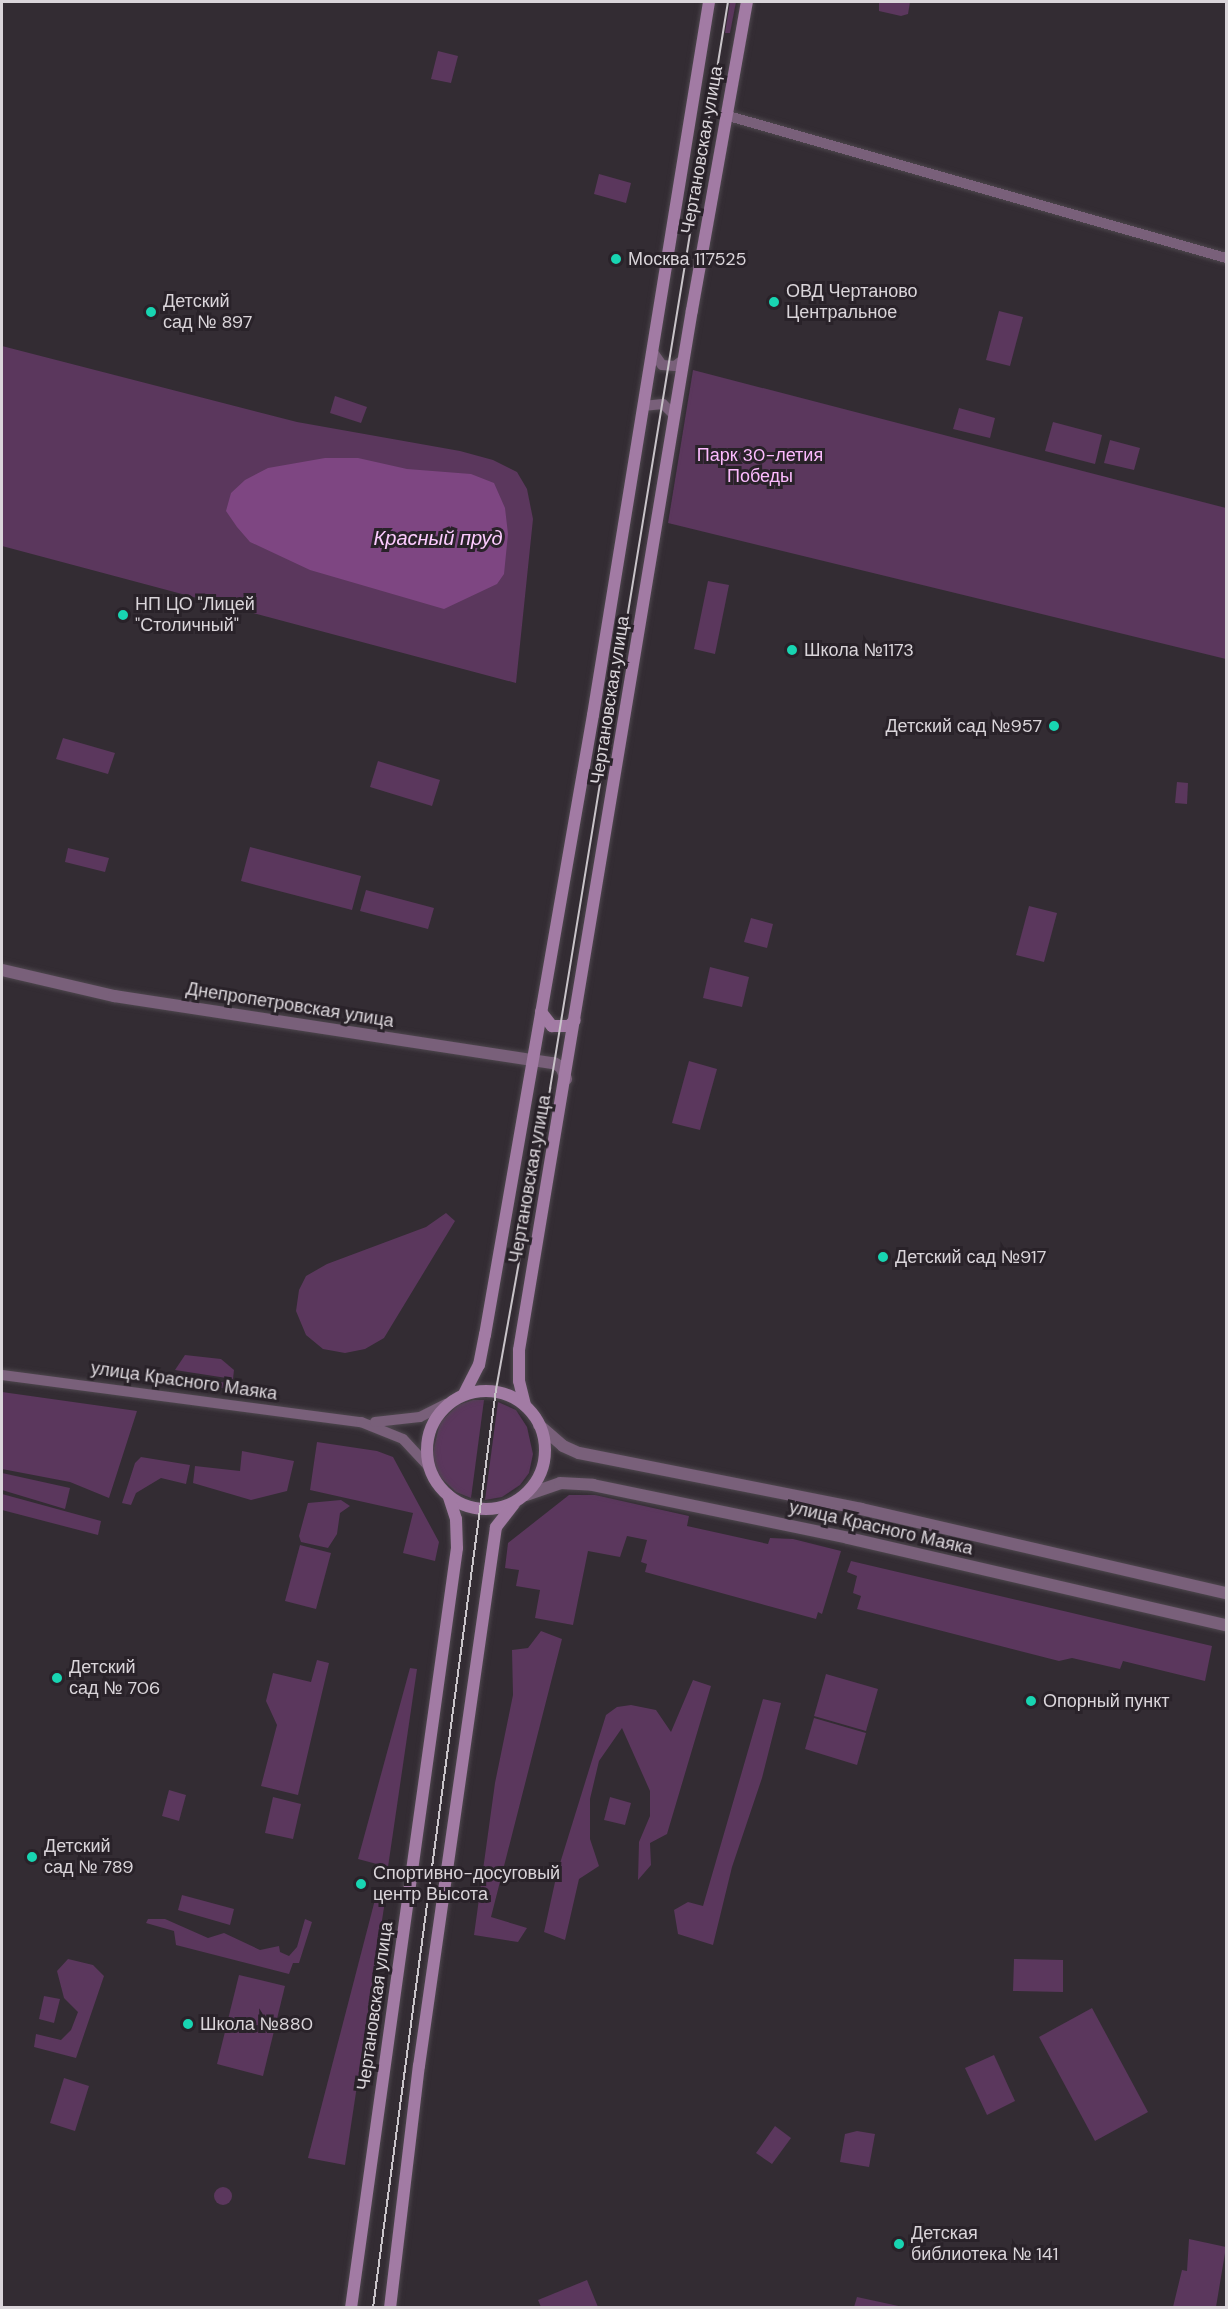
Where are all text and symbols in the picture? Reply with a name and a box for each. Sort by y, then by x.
street label: Чертановская улица [677,64,727,236]
place label: Москва 117525 [628,248,747,270]
marker: Москва 117525 [609,252,623,266]
place label: ОВД Чертаново Центральное [786,281,918,324]
place label: Детский сад № 897 [163,291,252,334]
marker: ОВД Чертаново Центральное [767,295,781,309]
marker: Детский сад № 897 [144,305,158,319]
park label: Парк 30-летия Победы [697,445,823,488]
water label: Красный пруд [373,526,503,550]
place label: НП ЦО "Лицей "Столичный" [135,594,255,636]
marker: НП ЦО "Лицей "Столичный" [116,608,130,622]
street label: Чертановская улица [586,614,634,786]
place label: Школа №1173 [804,639,914,661]
marker: Школа №1173 [785,643,799,657]
place label: Детский сад №957 [885,715,1042,737]
marker: Детский сад №957 [1047,719,1061,733]
street label: Днепропетровская улица [185,978,395,1032]
street label: Чертановская улица [505,1093,555,1265]
place label: Детский сад №917 [895,1246,1046,1268]
marker: Детский сад №917 [876,1250,890,1264]
street label: улица Красного Маяка [89,1357,279,1405]
street label: улица Красного Маяка [787,1496,975,1560]
place label: Детский сад № 706 [69,1657,160,1700]
marker: Детский сад № 706 [50,1671,64,1685]
place label: Опорный пункт [1043,1690,1169,1712]
marker: Опорный пункт [1024,1694,1038,1708]
place label: Детский сад № 789 [44,1836,133,1878]
marker: Детский сад № 789 [25,1850,39,1864]
place label: Спортивно-досуговый центр Высота [373,1863,560,1906]
marker: Спортивно-досуговый центр Высота [354,1877,368,1891]
street label: Чертановская улица [352,1920,398,2092]
place label: Школа №880 [200,2013,313,2035]
marker: Школа №880 [181,2017,195,2031]
place label: Детская библиотека № 141 [911,2223,1058,2266]
marker: Детская библиотека № 141 [892,2237,906,2251]

